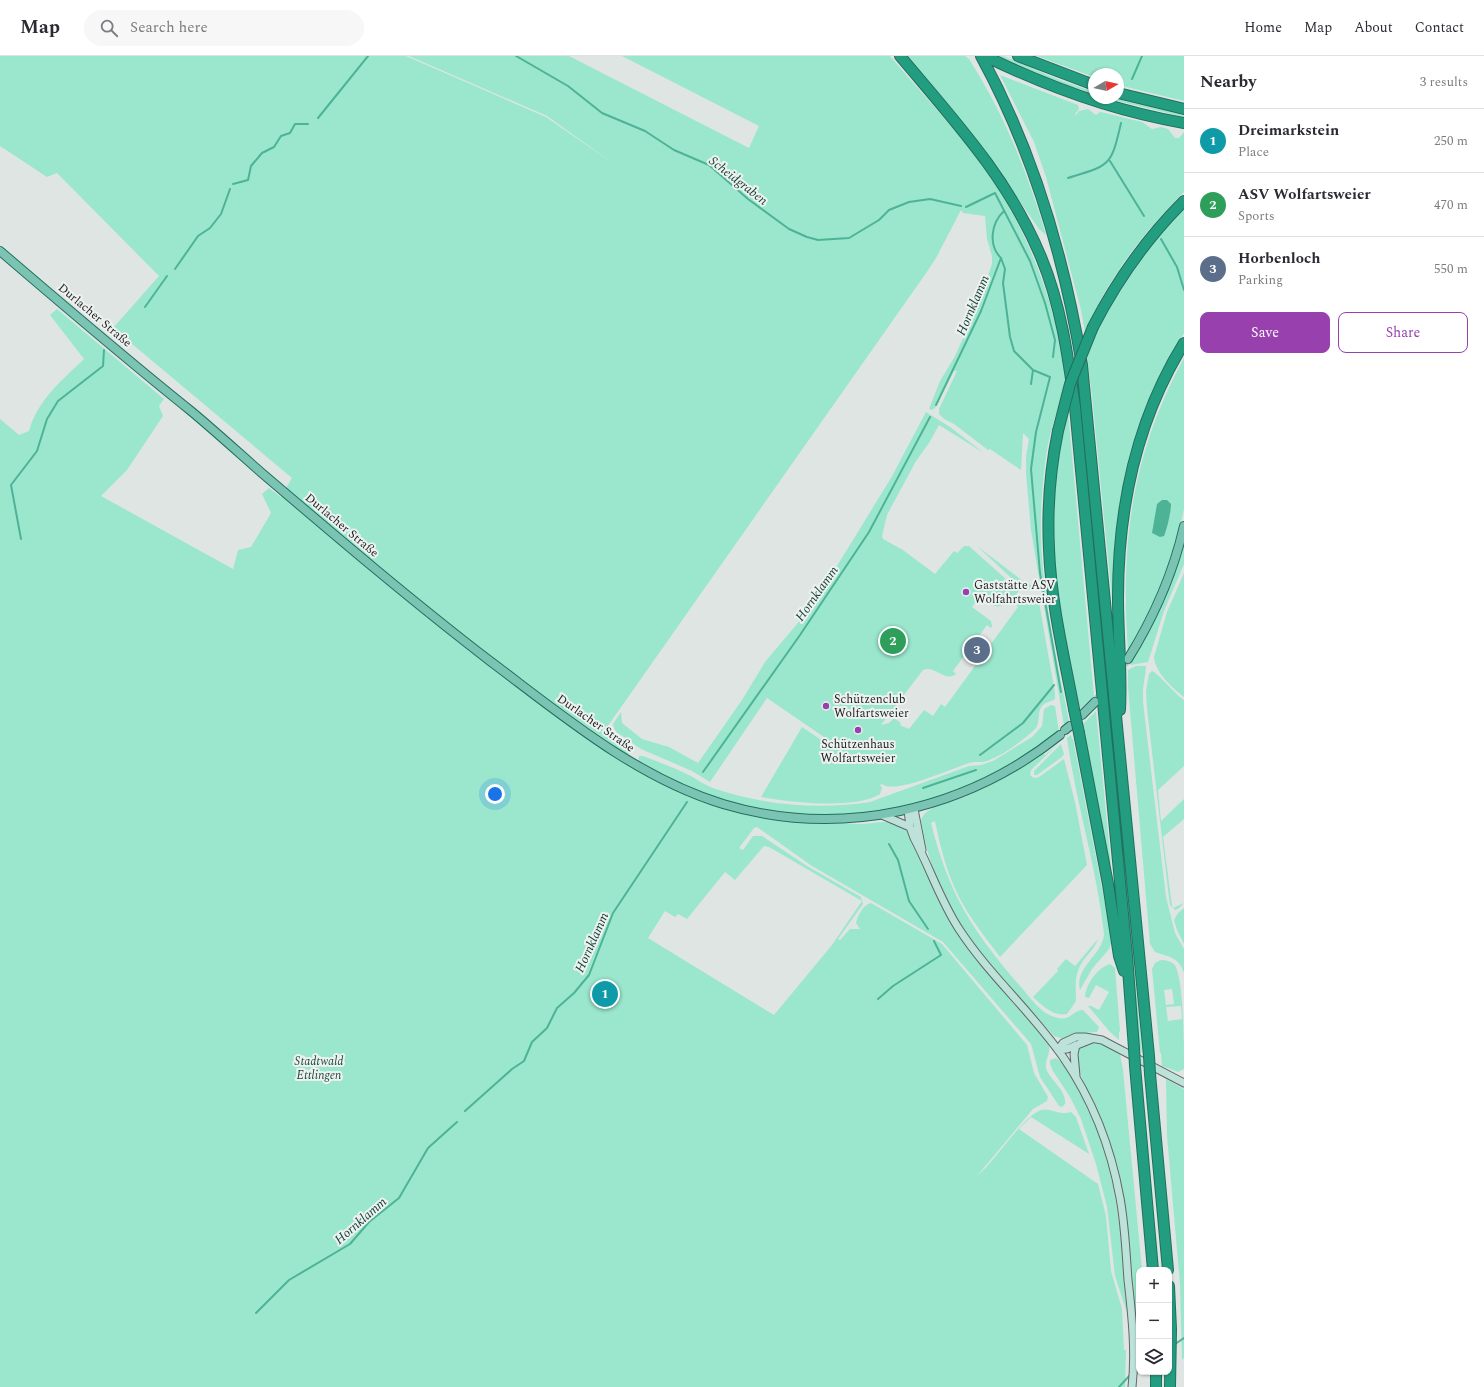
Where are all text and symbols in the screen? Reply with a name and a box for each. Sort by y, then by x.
search box [84,10,364,46]
text: Map [20,13,60,42]
text: Search here [130,16,208,39]
icon: search [98,17,120,39]
text: Home [1244,17,1282,38]
text: Map [1304,17,1332,38]
text: About [1354,17,1393,38]
text: Contact [1415,17,1464,38]
north arrow [1088,68,1124,104]
text: Nearby [1200,69,1256,95]
text: 3 results [1420,72,1468,92]
text: Dreimarkstein [1238,119,1339,142]
text: 1 [1209,131,1217,151]
text: 250 m [1434,131,1468,151]
text: Place [1238,142,1269,162]
water label: Scheidgraben [705,151,772,210]
text: ASV Wolfartsweier [1238,183,1371,206]
text: 2 [1209,195,1217,215]
text: 470 m [1434,195,1468,215]
text: Sports [1238,206,1275,226]
text: Horbenloch [1238,247,1321,270]
text: 3 [1209,259,1217,279]
text: 550 m [1434,259,1468,279]
text: Parking [1238,270,1283,290]
water label: Hornklamm [951,272,995,339]
street label: Durlacher Straße [54,279,136,352]
button: Save [1200,312,1330,353]
button: Share [1338,312,1468,353]
street label: Durlacher Straße [301,489,383,562]
water label: Hornklamm [790,562,843,625]
place label: Gaststätte ASV Wolfahrtsweier [974,576,1056,609]
marker: Gaststätte ASV Wolfahrtsweier [961,587,971,597]
pin: 2 [880,626,906,656]
pin: 3 [964,635,990,665]
street label: Durlacher Straße [553,689,639,757]
place label: Schützenclub Wolfartsweier [834,690,909,723]
marker: Schützenclub Wolfartsweier [821,701,831,711]
marker: Schützenhaus Wolfartsweier [853,725,863,735]
place label: Schützenhaus Wolfartsweier [821,735,896,768]
your location [485,784,505,804]
water label: Hornklamm [570,909,614,976]
pin: 1 [592,979,618,1009]
park label: Stadtwald Ettlingen [295,1052,343,1085]
water label: Hornklamm [330,1192,391,1249]
map controls [1136,1267,1172,1375]
button: + [1136,1267,1172,1303]
button: − [1136,1303,1172,1339]
button: layers [1136,1339,1172,1375]

